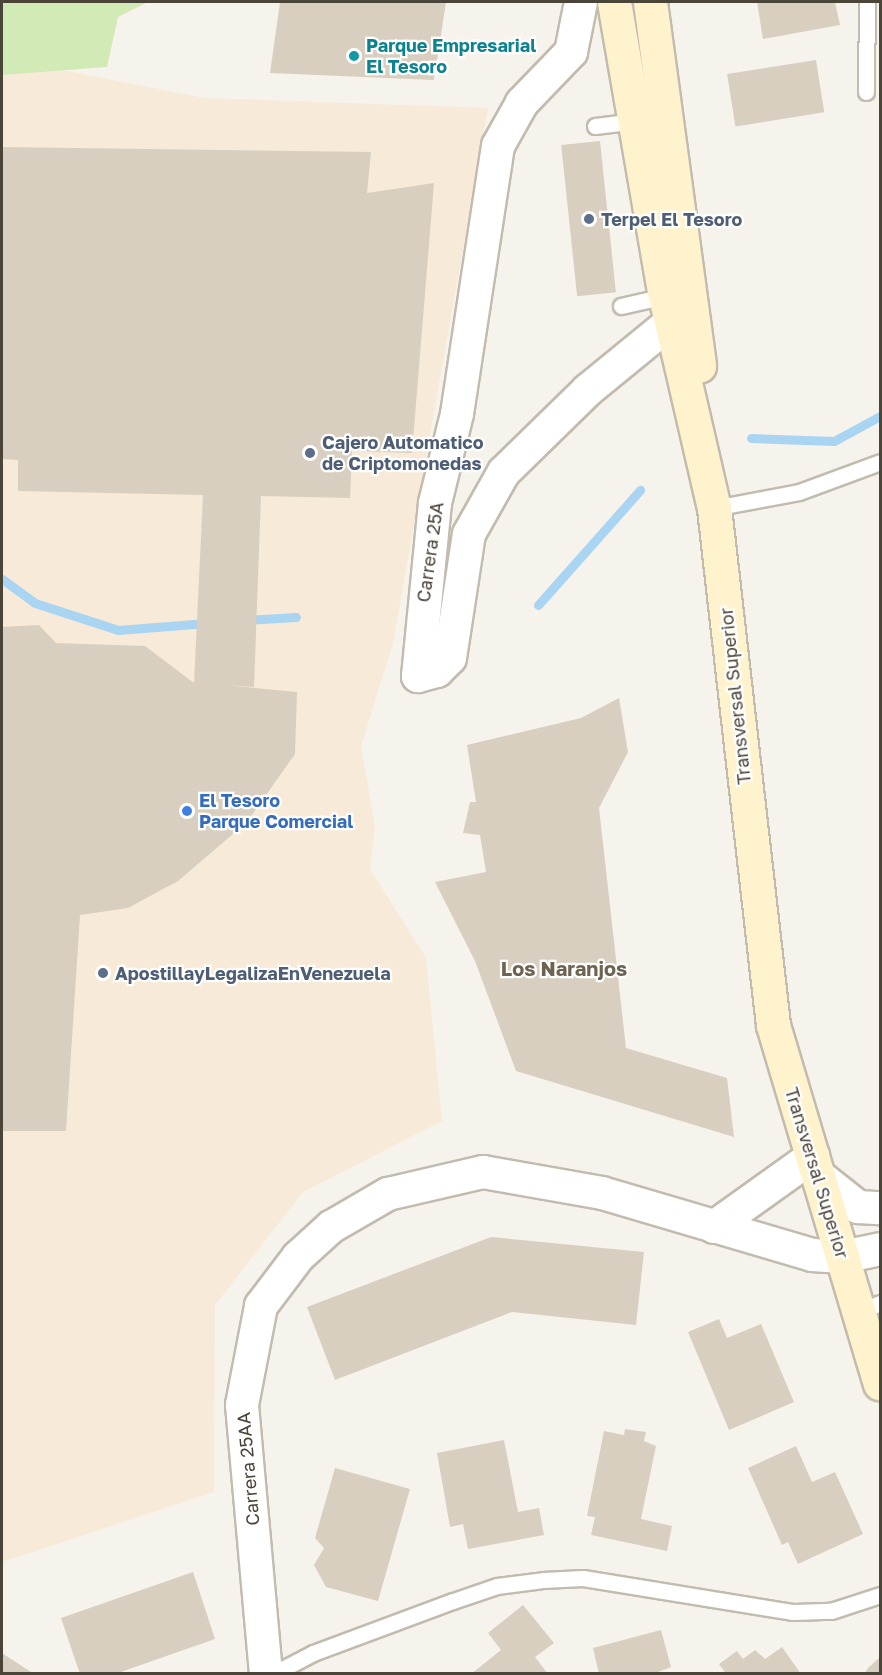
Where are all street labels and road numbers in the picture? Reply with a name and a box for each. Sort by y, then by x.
street label: Carrera 25A [412,500,448,604]
street label: Transversal Superior [715,606,755,786]
street label: Transversal Superior [781,1085,853,1261]
street label: Carrera 25AA [232,1411,264,1527]

